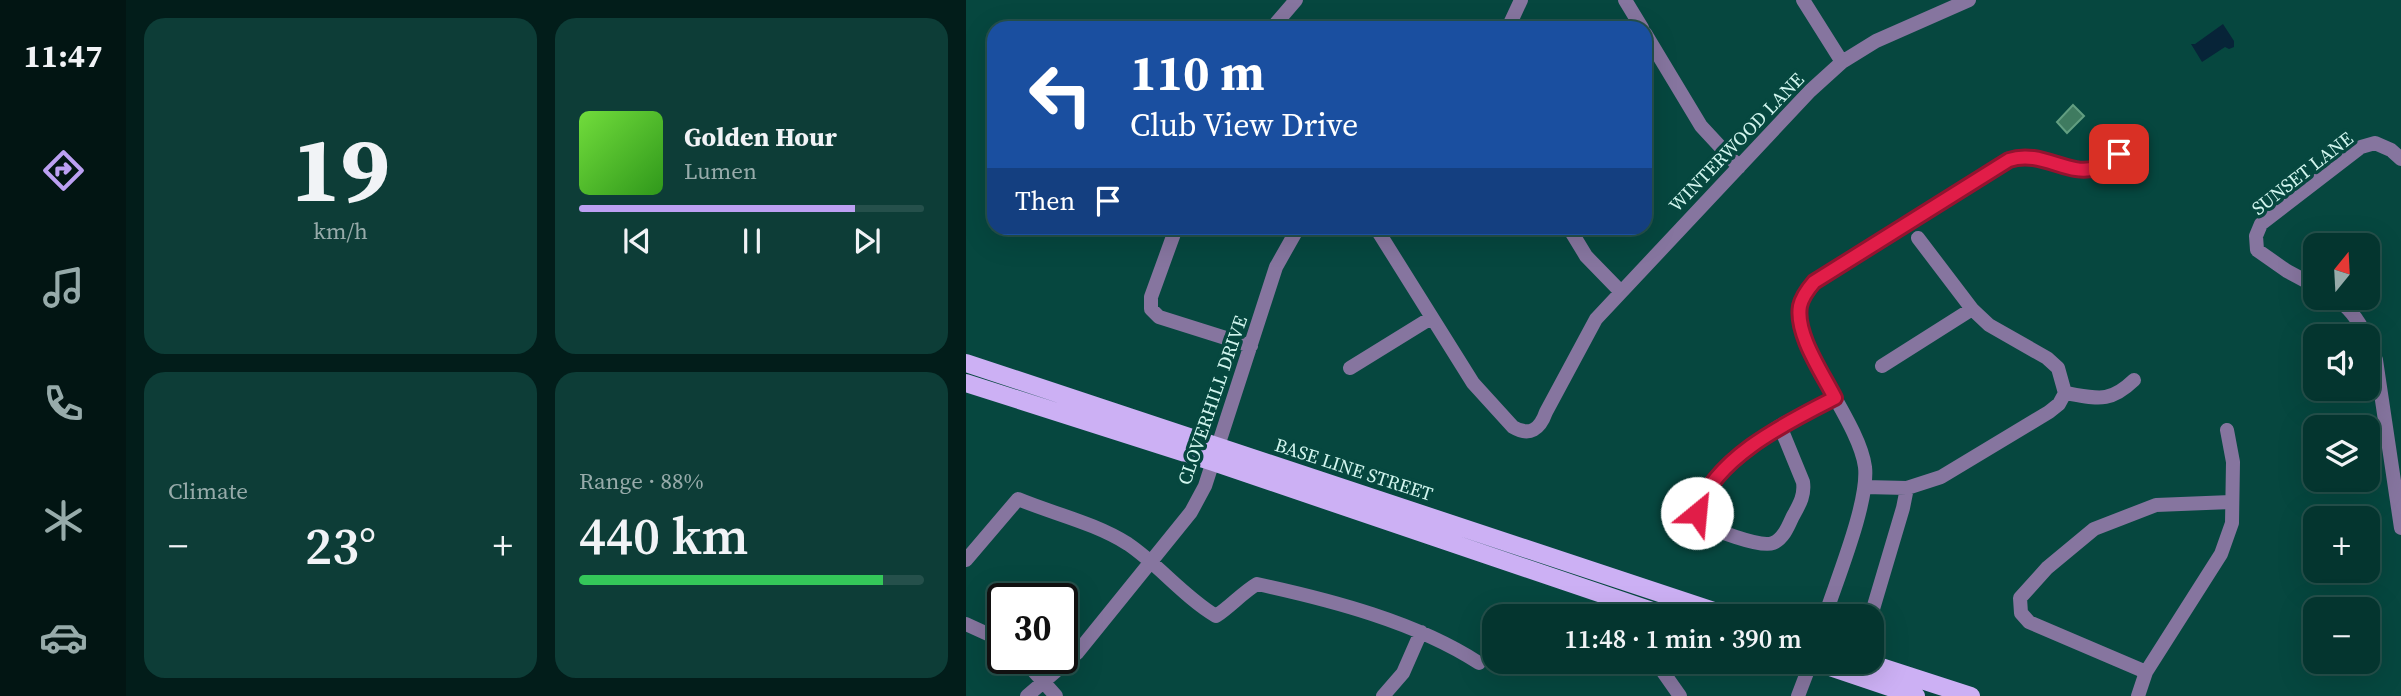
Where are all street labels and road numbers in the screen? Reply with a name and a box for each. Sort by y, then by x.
street label: WINTERWOOD LANE [1663,67,1809,217]
street label: SUNSET LANE [2246,125,2358,221]
street label: CLOVERHILL DRIVE [1171,312,1253,488]
street label: BASE LINE STREET [1272,431,1437,507]

